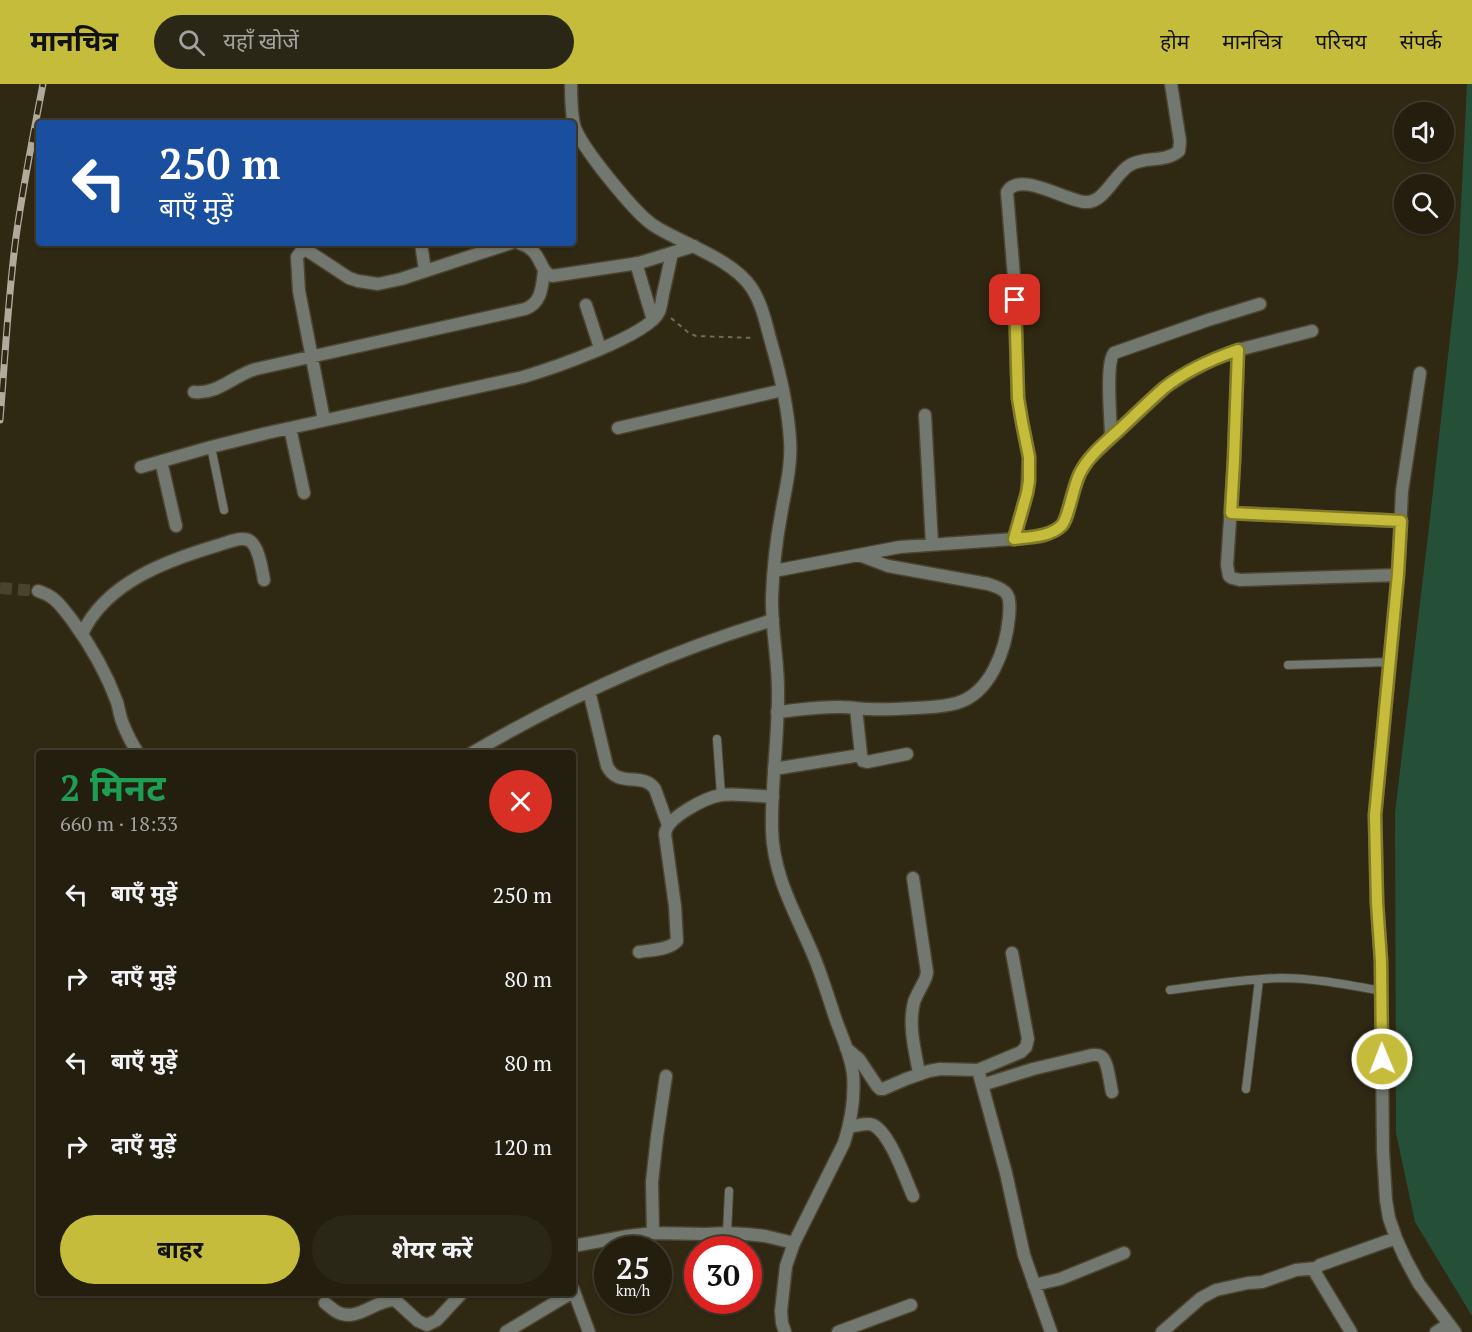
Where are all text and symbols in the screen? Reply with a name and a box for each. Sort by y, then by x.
search box [154,15,574,69]
text: मानचित्र [30,22,118,59]
icon: search [175,26,208,59]
text: यहाँ खोजें [223,26,299,55]
text: होम [1160,27,1189,55]
text: मानचित्र [1222,27,1282,55]
text: परिचय [1315,27,1367,55]
text: संपर्क [1400,27,1442,55]
map controls [1394,102,1454,234]
button: sound [1394,102,1454,162]
text: 250 m [159,135,280,191]
icon: left [60,144,138,222]
button: search [1394,174,1454,234]
text: बाएँ मुड़ें [159,189,234,225]
pin [989,274,1040,325]
icon: arrive [998,283,1031,316]
text: 2 मिनट [60,764,166,811]
button: close [489,770,552,833]
text: 660 m · 18:33 [60,810,178,837]
icon: left [60,878,93,911]
text: बाएँ मुड़ें [111,878,177,907]
text: 250 m [492,880,552,909]
icon: right [60,962,93,995]
text: दाएँ मुड़ें [111,962,176,991]
text: 80 m [504,964,552,993]
position arrow [1350,1027,1414,1091]
icon: left [60,1046,93,1079]
text: बाएँ मुड़ें [111,1046,177,1075]
text: 80 m [504,1048,552,1077]
icon: right [60,1130,93,1163]
text: दाएँ मुड़ें [111,1130,176,1159]
text: 120 m [492,1132,552,1161]
button: बाहर [60,1215,300,1284]
button: शेयर करें [312,1215,552,1284]
speed limit sign: 30 [684,1236,762,1314]
text: 25 [616,1248,650,1288]
text: km/h [616,1280,650,1300]

